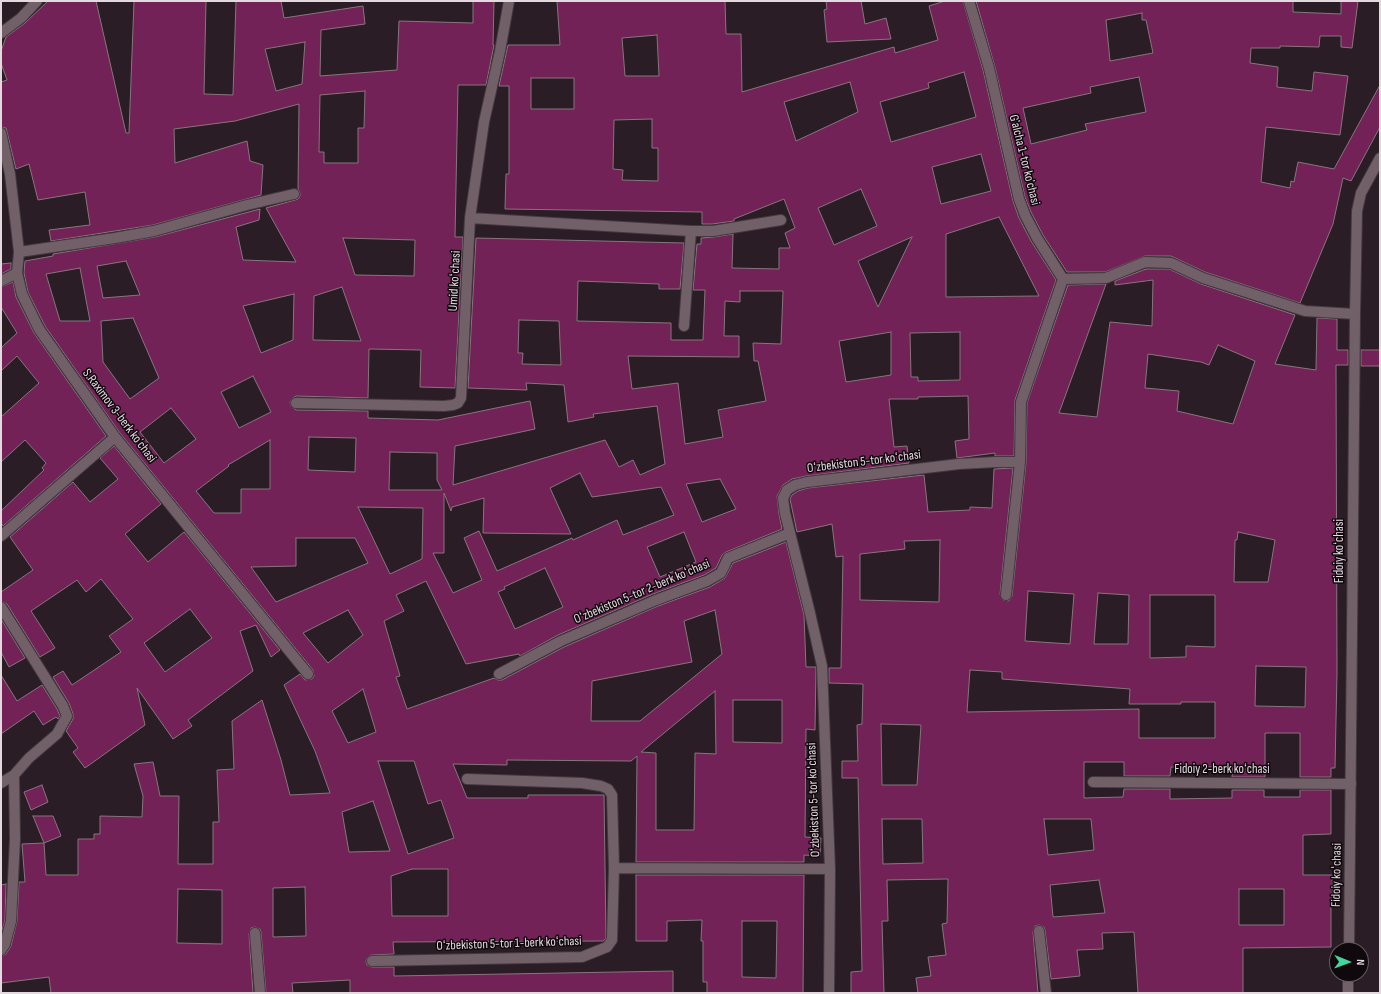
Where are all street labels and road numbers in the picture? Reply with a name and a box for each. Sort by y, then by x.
street label: Gʼalcha 1-tor koʼchasi [1005,113,1043,207]
street label: Umid koʻchasi [446,250,464,312]
street label: S.Raximov 3-berk koʼchasi [79,366,159,466]
street label: Oʻzbekiston 5-tor koʻchasi [806,447,922,477]
street label: Fidoiy koʻchasi [1332,519,1348,583]
street label: Oʻzbekiston 5-tor 2-berk koʻchasi [572,556,712,628]
street label: Oʻzbekiston 5-tor koʻchasi [804,743,824,857]
street label: Fidoiy 2-berk koʻchasi [1174,762,1270,778]
street label: Fidoiy koʻchasi [1329,843,1345,907]
street label: Oʻzbekiston 5-tor 1-berk koʻchasi [436,934,582,954]

